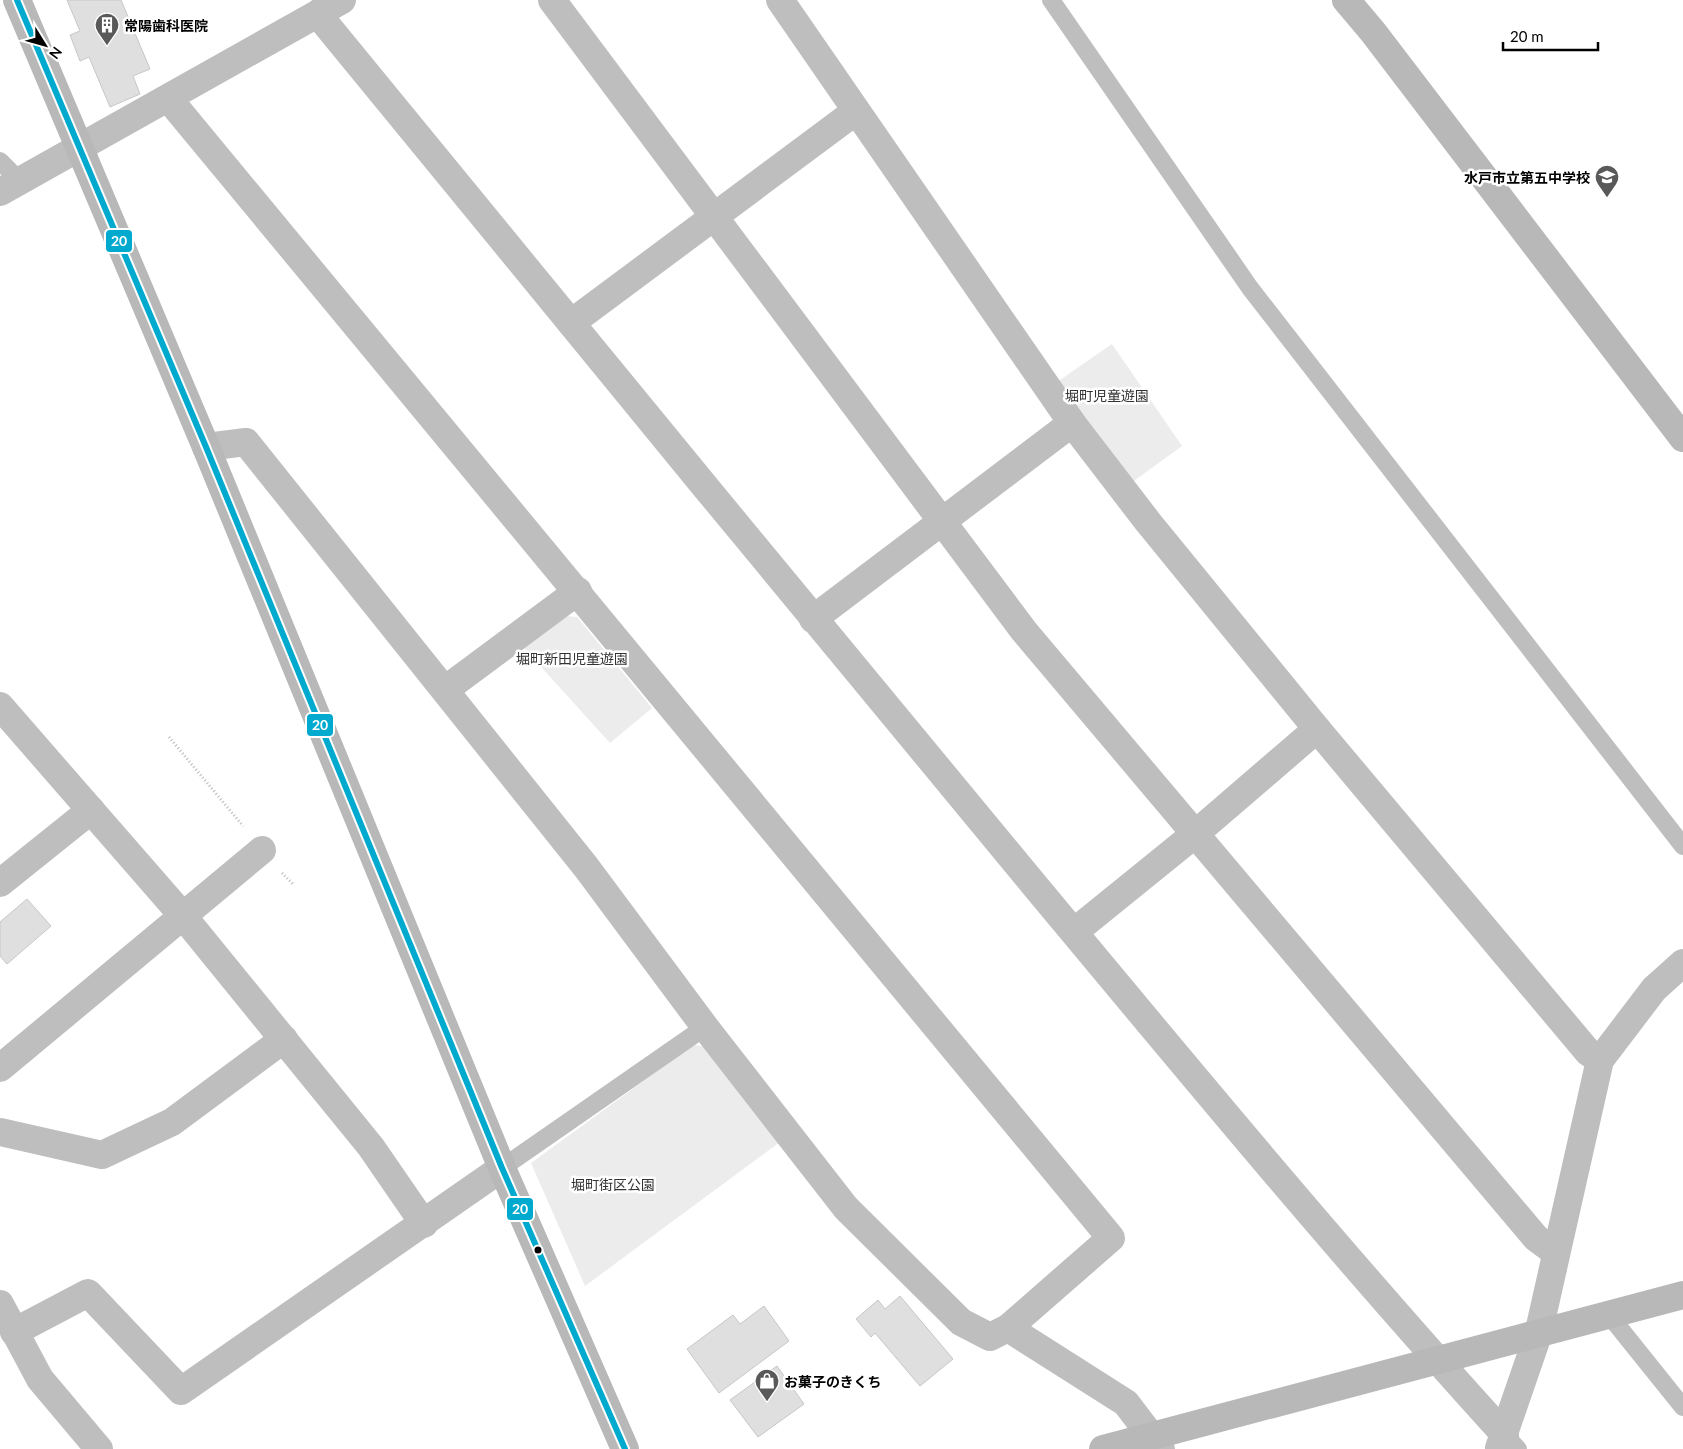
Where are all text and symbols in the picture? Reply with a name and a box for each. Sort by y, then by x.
building icon: 常陽歯科医院 [94,12,120,46]
place label: 常陽歯科医院 [124,17,208,34]
north arrow [20,20,70,70]
scale bar [1503,20,1598,52]
text: 20 m [1510,27,1544,45]
text: N [46,44,66,63]
school or university icon: 水戸市立第五中学校 [1594,164,1620,198]
place label: 水戸市立第五中学校 [1464,169,1590,186]
line badge: 20 [105,229,133,253]
text: 20 [111,232,127,249]
park label: 堀町児童遊園 [1065,387,1149,404]
park label: 堀町新田児童遊園 [516,650,628,667]
line badge: 20 [306,713,334,737]
text: 20 [312,716,328,733]
park label: 堀町街区公園 [571,1176,655,1193]
line badge: 20 [506,1197,534,1221]
text: 20 [512,1200,528,1217]
unlabelled marker [533,1245,543,1255]
shop icon: お菓子のきくち [754,1368,780,1402]
place label: お菓子のきくち [784,1373,882,1390]

